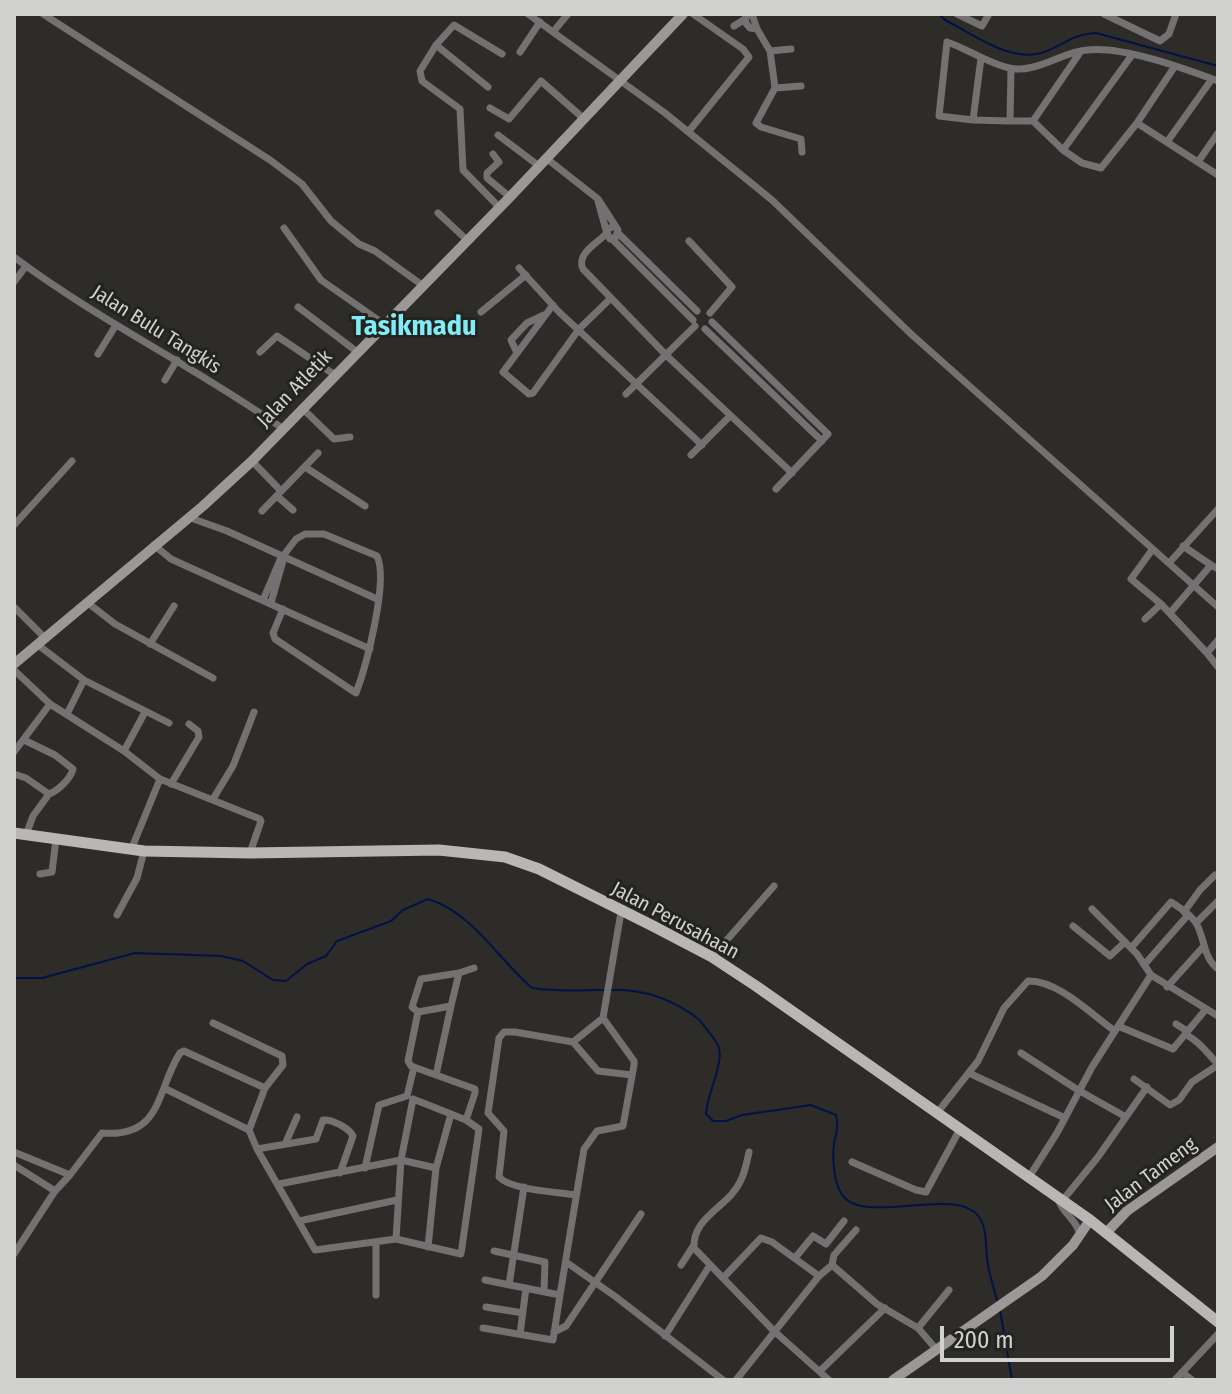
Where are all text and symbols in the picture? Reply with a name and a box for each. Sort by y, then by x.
street label: Jalan Bulu Tangkis [87,281,225,379]
district label: Tasikmadu [352,310,476,344]
street label: Jalan Atletik [252,345,338,433]
street label: Jalan Perusahaan [607,877,743,965]
street label: Jalan Tameng [1100,1133,1202,1217]
scale bar [944,1310,1178,1360]
text: 200 m [954,1326,1014,1354]

